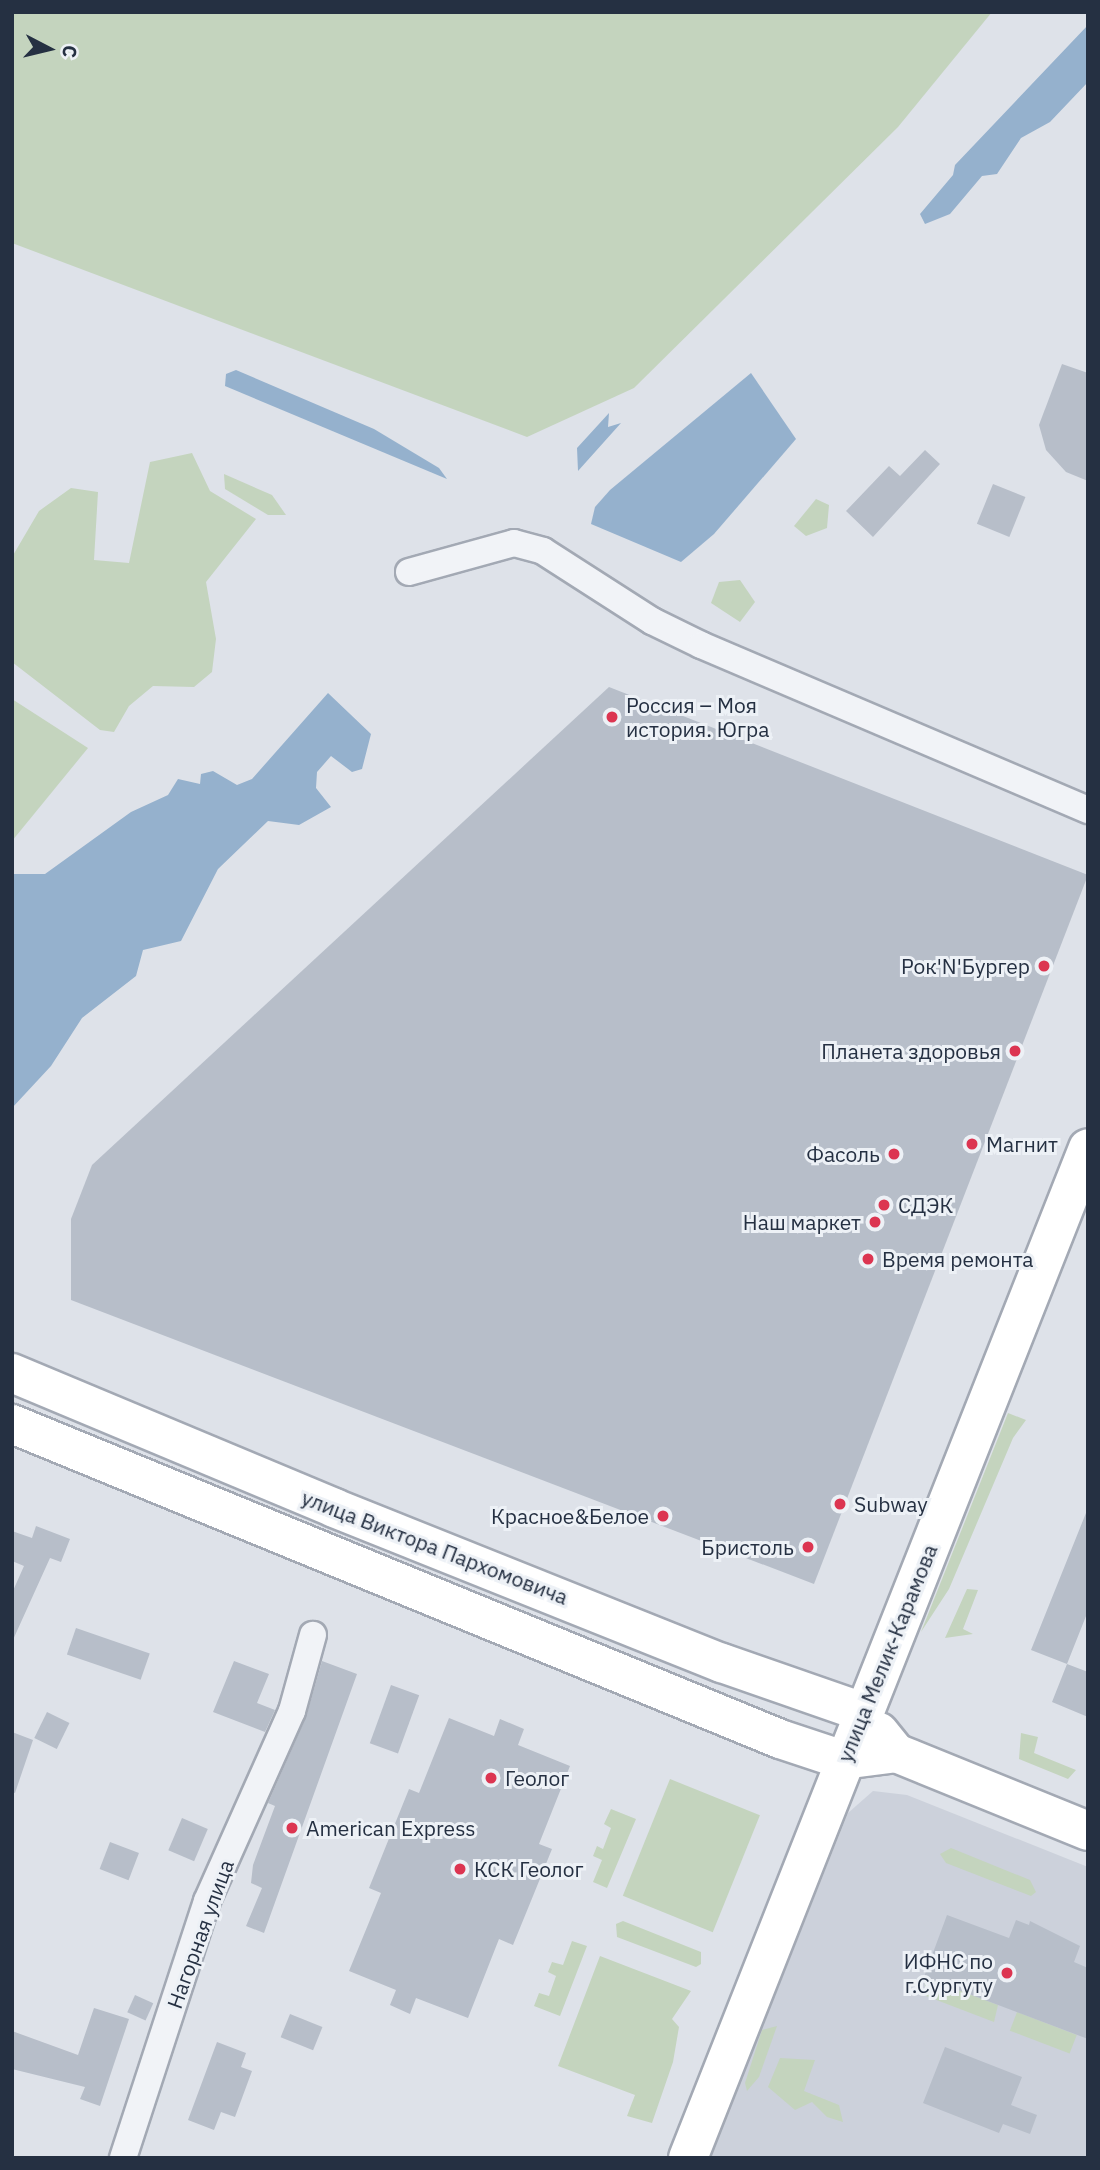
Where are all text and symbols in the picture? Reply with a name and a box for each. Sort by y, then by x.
north arrow [14,14,84,84]
text: С [57,44,83,59]
place label: Россия – Моя история. Югра [626,692,770,742]
marker: Россия – Моя история. Югра [604,709,620,725]
place label: Рок'N'Бургер [901,953,1030,979]
marker: Рок'N'Бургер [1036,958,1052,974]
place label: Планета здоровья [821,1038,1001,1064]
marker: Планета здоровья [1007,1043,1023,1059]
place label: Магнит [986,1131,1058,1157]
marker: Магнит [964,1136,980,1152]
place label: Фасоль [806,1141,880,1167]
marker: Фасоль [886,1146,902,1162]
place label: СДЭК [898,1192,953,1218]
marker: СДЭК [876,1197,892,1213]
place label: Наш маркет [743,1209,861,1235]
marker: Наш маркет [867,1214,883,1230]
place label: Время ремонта [882,1246,1034,1272]
marker: Время ремонта [860,1251,876,1267]
street label: улица Виктора Пархомовича [298,1484,572,1610]
place label: Subway [854,1491,928,1517]
marker: Subway [832,1496,848,1512]
place label: Красное&Белое [491,1503,649,1529]
marker: Красное&Белое [655,1508,671,1524]
place label: Бристоль [701,1534,794,1560]
marker: Бристоль [800,1539,816,1555]
street label: улица Мелик-Карамова [832,1540,942,1766]
place label: Геолог [505,1765,569,1791]
marker: Геолог [483,1770,499,1786]
place label: American Express [306,1815,475,1841]
marker: American Express [284,1820,300,1836]
street label: Нагорная улица [161,1856,239,2012]
place label: КСК Геолог [474,1856,584,1882]
marker: КСК Геолог [452,1861,468,1877]
place label: ИФНС по г.Сургуту [904,1948,993,1998]
marker: ИФНС по г.Сургуту [999,1965,1015,1981]

